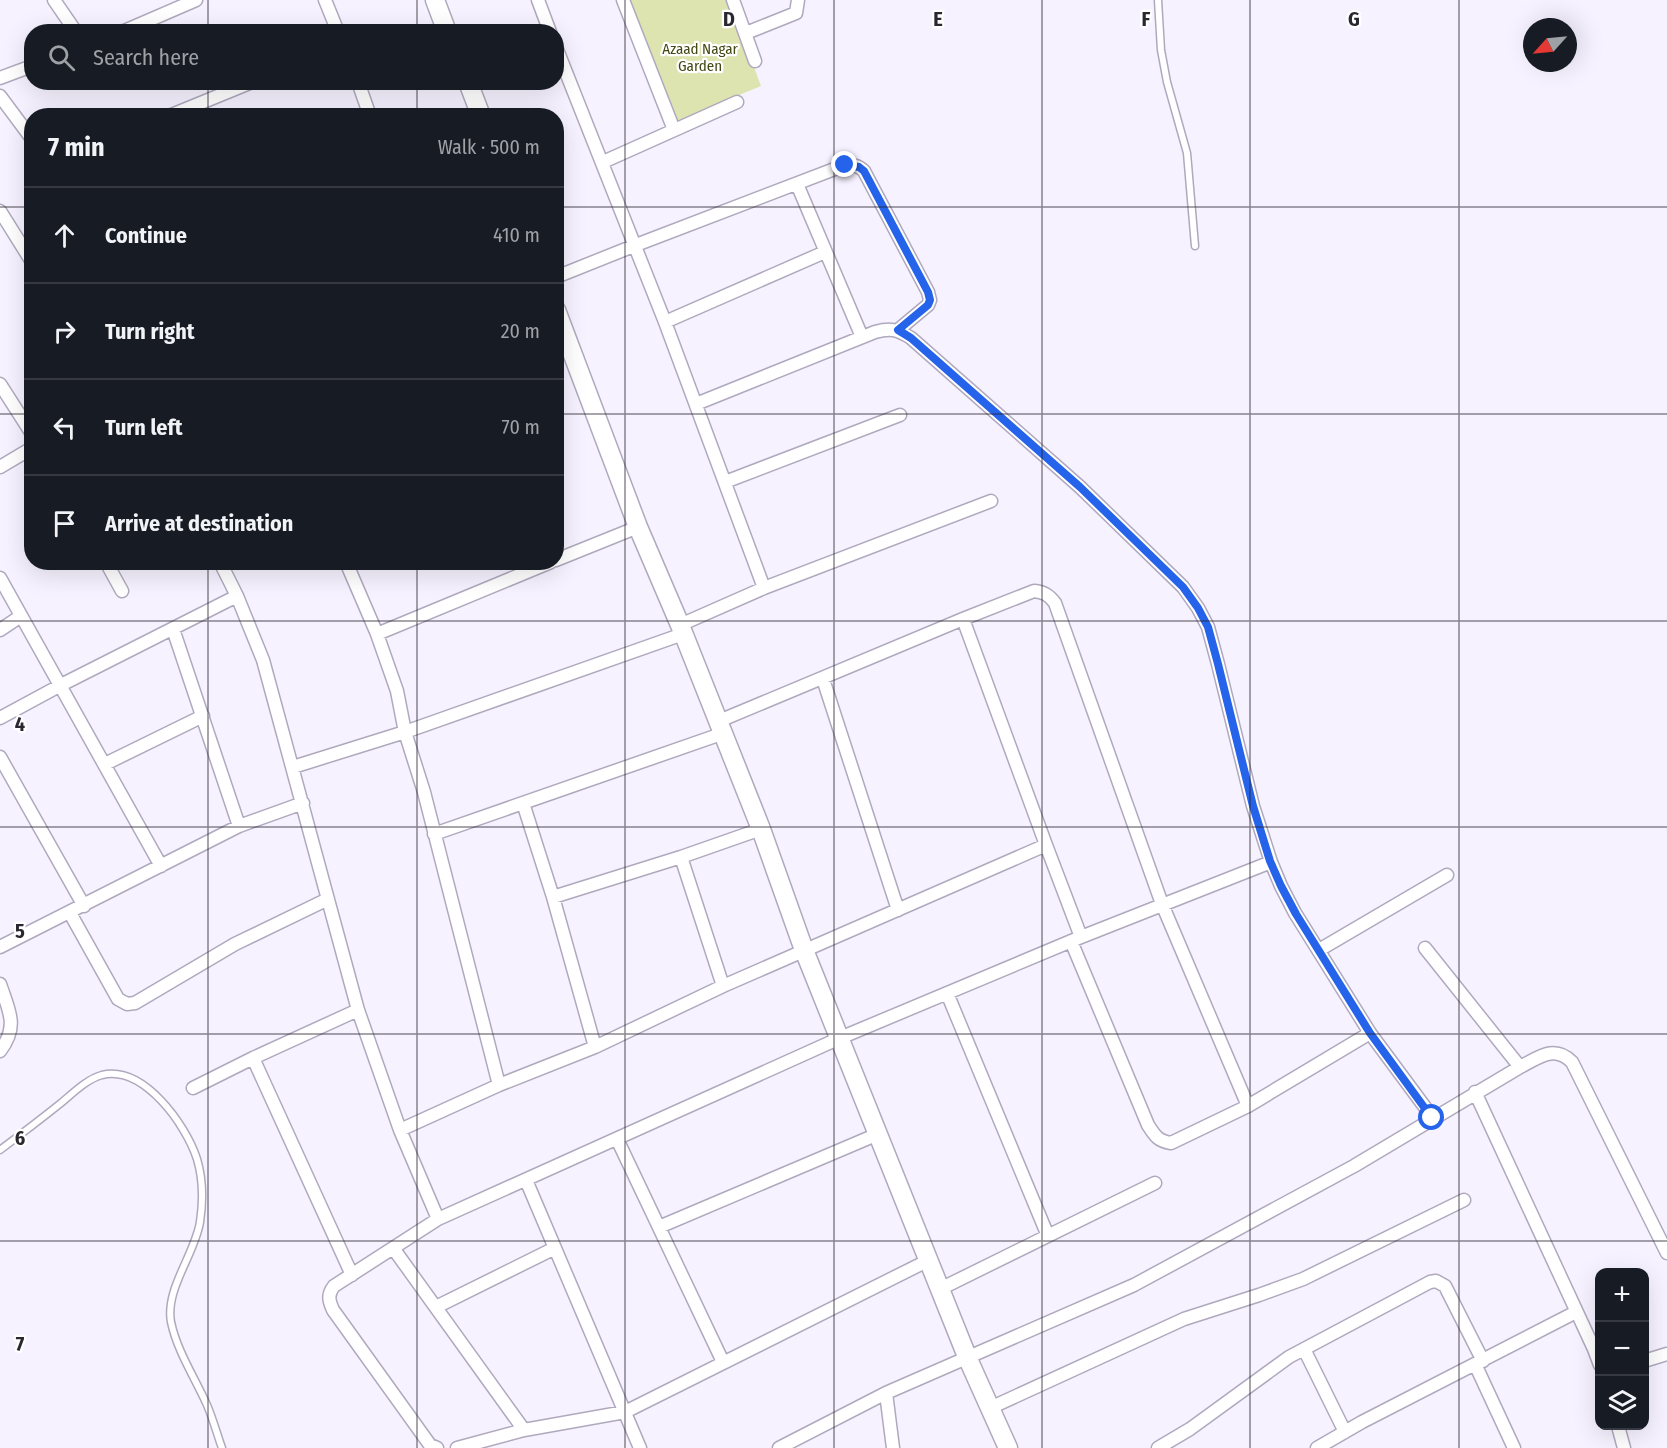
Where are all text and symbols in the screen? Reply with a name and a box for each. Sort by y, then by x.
text: D [723,7,735,31]
text: E [933,7,943,31]
text: F [1142,7,1151,31]
text: G [1348,7,1360,31]
north arrow [1523,18,1577,72]
search box [24,24,564,90]
park label: Azaad Nagar Garden [662,40,739,75]
icon: search [45,41,78,74]
text: Search here [93,44,199,71]
text: 7 min [48,132,105,163]
text: Walk · 500 m [438,135,540,159]
route end [831,151,857,177]
icon: ahead [48,219,81,252]
text: Continue [105,222,187,249]
text: 410 m [493,223,540,247]
icon: right [48,315,81,348]
text: Turn right [105,318,194,345]
text: 20 m [501,319,540,343]
icon: left [48,411,81,444]
text: Turn left [105,414,183,441]
text: 70 m [502,415,540,439]
icon: arrive [48,507,81,540]
text: Arrive at destination [105,510,293,537]
text: 4 [15,712,25,736]
text: 5 [15,919,25,943]
route start [1418,1104,1444,1130]
text: 6 [15,1126,25,1150]
map controls [1595,1268,1649,1430]
button: + [1595,1268,1649,1322]
button: − [1595,1322,1649,1376]
text: 7 [16,1332,25,1356]
button: layers [1595,1376,1649,1430]

